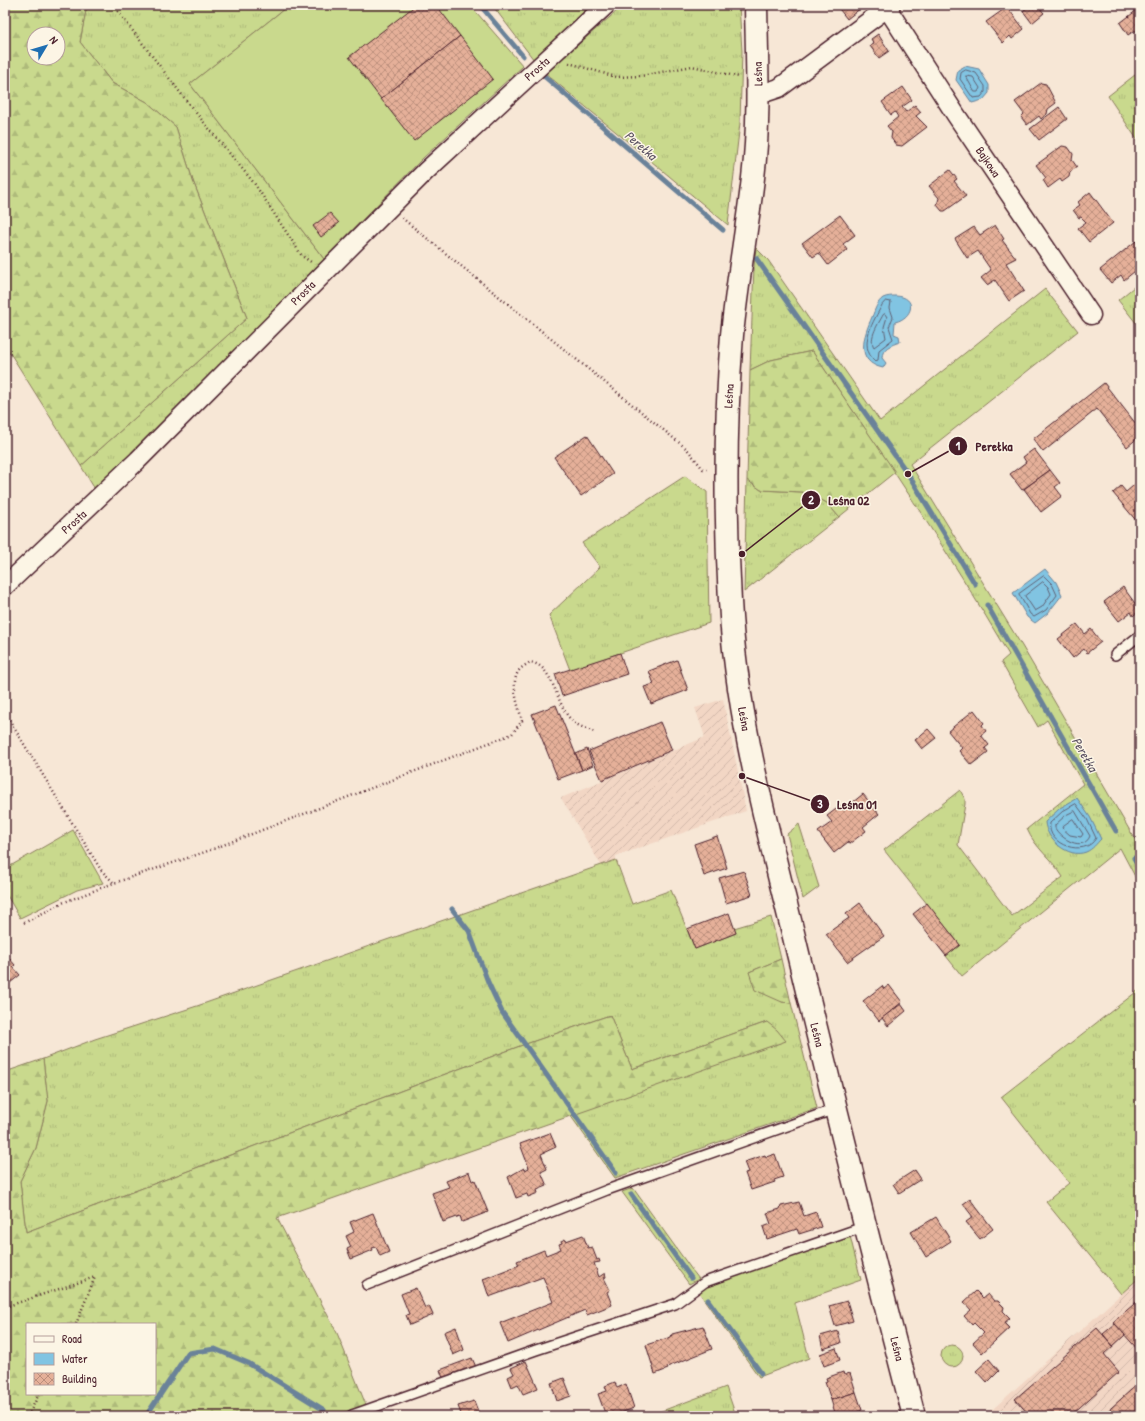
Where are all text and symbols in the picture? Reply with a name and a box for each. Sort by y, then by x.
north arrow [26,26,66,66]
text: N [47,33,61,47]
street label: Prosta [520,53,553,85]
street label: Leśna [749,61,766,86]
water label: Perełka [621,126,662,165]
street label: Bajkowa [972,143,1005,181]
street label: Prosta [286,276,319,309]
street label: Leśna [719,383,738,408]
callout: Perełka [948,434,1021,459]
text: 1 [956,437,961,454]
text: Perełka [975,437,1013,455]
callout: Leśna 02 [801,488,878,513]
text: 2 [808,491,814,508]
text: Leśna 02 [829,491,870,509]
street label: Prosta [57,506,90,538]
street label: Leśna [734,706,755,732]
water label: Perełka [1068,733,1103,776]
callout: Leśna 01 [810,791,885,816]
text: 3 [817,795,823,812]
text: Leśna 01 [837,795,877,813]
street label: Leśna [806,1021,829,1049]
legend [26,1323,156,1395]
text: Road [62,1330,82,1347]
street label: Leśna [886,1335,909,1363]
text: Water [62,1350,88,1367]
text: Building [62,1370,97,1387]

